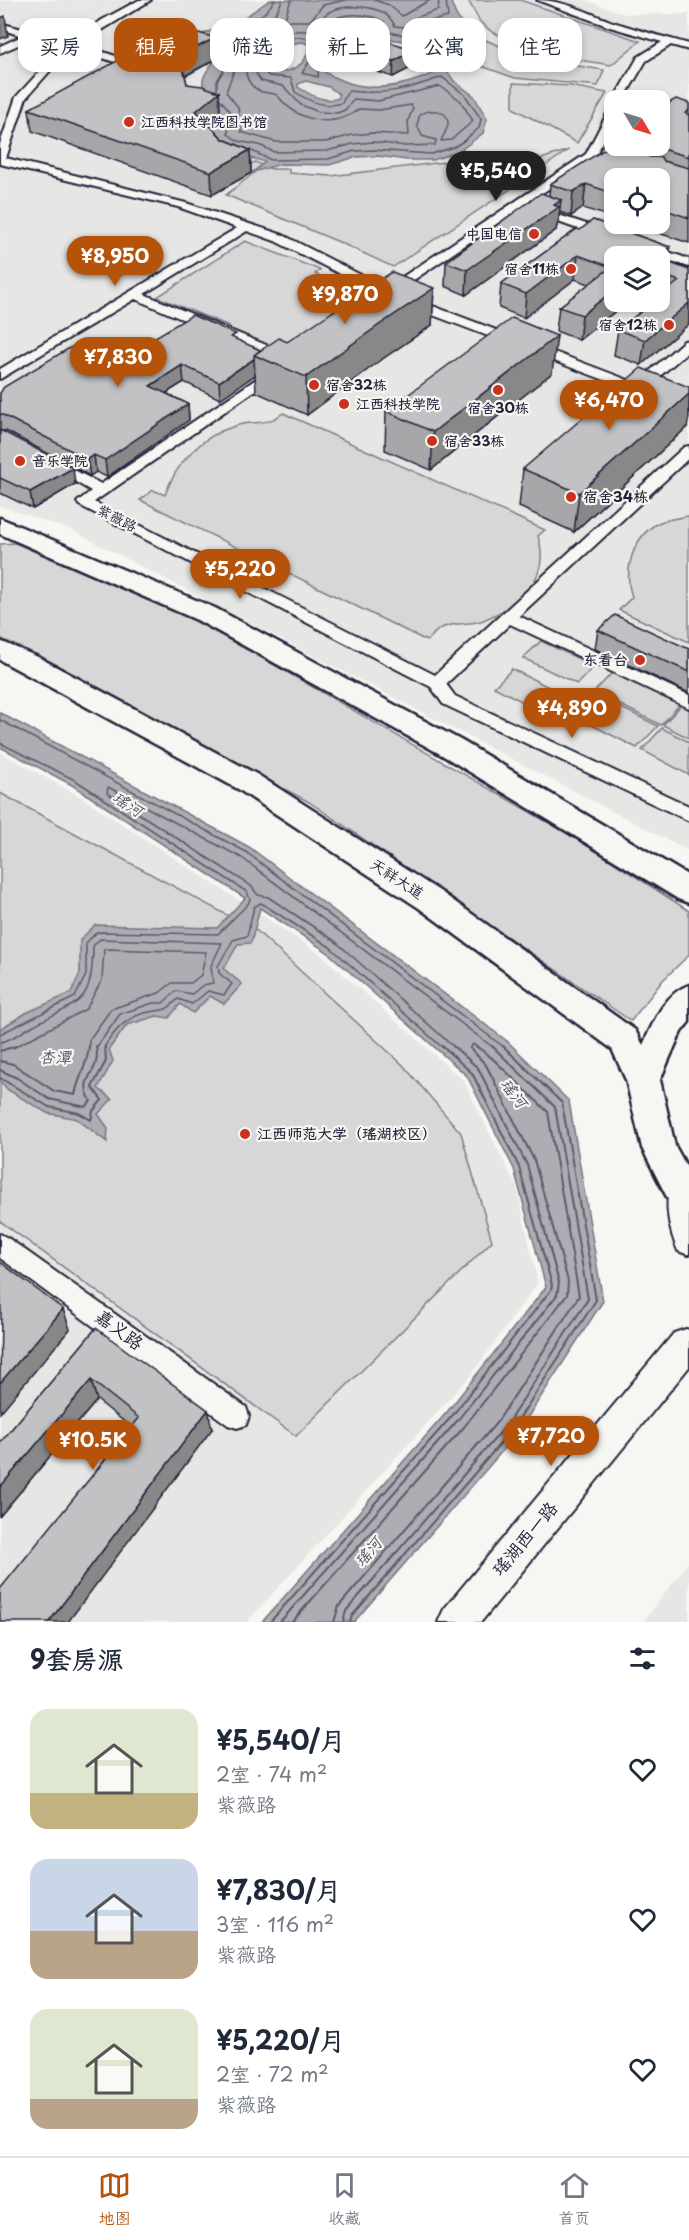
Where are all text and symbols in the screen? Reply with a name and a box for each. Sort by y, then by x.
chip: 买房 [18,18,102,72]
chip: 租房 [114,18,198,72]
chip: 筛选 [210,18,294,72]
chip: 新上 [306,18,390,72]
chip: 公寓 [402,18,486,72]
chip: 住宅 [498,18,582,72]
north arrow [604,90,670,156]
map controls [604,90,670,312]
place label: 江西科技学院图书馆 [141,111,267,132]
marker: 江西科技学院图书馆 [122,115,136,129]
pin: ¥5,540 [447,151,545,202]
text: ¥5,540 [460,155,532,185]
button: locate [604,168,670,234]
place label: 中国电信 [466,223,522,244]
marker: 中国电信 [527,227,541,241]
pin: ¥8,950 [66,236,164,287]
text: ¥8,950 [81,240,149,270]
button: layers [604,246,670,312]
place label: 宿舍11栋 [504,258,559,279]
marker: 宿舍11栋 [564,262,578,276]
pin: ¥9,870 [296,274,394,325]
text: ¥9,870 [312,278,378,308]
place label: 宿舍12栋 [598,314,657,335]
marker: 宿舍12栋 [662,318,676,332]
pin: ¥7,830 [69,337,167,388]
text: ¥7,830 [84,341,152,371]
place label: 宿舍32栋 [326,374,387,395]
marker: 宿舍32栋 [307,378,321,392]
pin: ¥6,470 [560,380,658,431]
marker: 宿舍30栋 [491,383,505,397]
text: ¥6,470 [574,384,644,414]
place label: 江西科技学院 [356,393,440,414]
marker: 江西科技学院 [337,397,351,411]
place label: 宿舍30栋 [467,397,529,418]
place label: 宿舍33栋 [444,430,504,451]
marker: 宿舍33栋 [425,434,439,448]
place label: 音乐学院 [32,450,88,471]
marker: 音乐学院 [13,454,27,468]
place label: 宿舍34栋 [583,484,648,507]
marker: 宿舍34栋 [564,490,578,504]
street label: 紫薇路 [94,499,141,536]
pin: ¥5,220 [191,549,289,600]
text: ¥5,220 [204,553,276,583]
place label: 东看台 [583,647,628,670]
marker: 东看台 [633,653,647,667]
pin: ¥4,890 [523,688,621,739]
text: ¥4,890 [537,692,607,722]
water label: 瑶河 [109,784,151,823]
street label: 天祥大道 [366,852,429,904]
water label: 杏潭 [39,1044,73,1068]
water label: 瑶河 [495,1072,536,1115]
place label: 江西师范大学（瑶湖校区） [257,1121,437,1144]
marker: 江西师范大学（瑶湖校区） [238,1127,252,1141]
street label: 嘉义路 [90,1302,150,1356]
pin: ¥7,720 [502,1416,600,1467]
pin: ¥10.5K [44,1420,142,1471]
text: ¥7,720 [517,1420,585,1450]
text: ¥10.5K [59,1424,127,1454]
street label: 瑶湖西一路 [485,1495,563,1581]
water label: 瑶河 [348,1529,389,1571]
text: 9套房源 [30,1639,124,1678]
icon: filters [626,1642,659,1675]
text: ¥5,540/月 [216,1720,346,1759]
icon: home [78,1733,150,1805]
icon: heart [626,1753,659,1786]
text: 2室 · 74 m² [216,1759,327,1789]
text: 紫薇路 [216,1789,276,1819]
text: ¥7,830/月 [216,1870,341,1909]
icon: home [78,1883,150,1955]
icon: heart [626,1903,659,1936]
text: 3室 · 116 m² [216,1909,334,1939]
text: 紫薇路 [216,1939,276,1969]
text: ¥5,220/月 [216,2020,345,2059]
icon: home [78,2033,150,2105]
icon: heart [626,2053,659,2086]
text: 2室 · 72 m² [216,2059,329,2089]
text: 紫薇路 [216,2089,276,2119]
tab: 地图 [98,2169,131,2229]
tab: 收藏 [328,2169,361,2229]
tab: 首页 [558,2169,591,2229]

